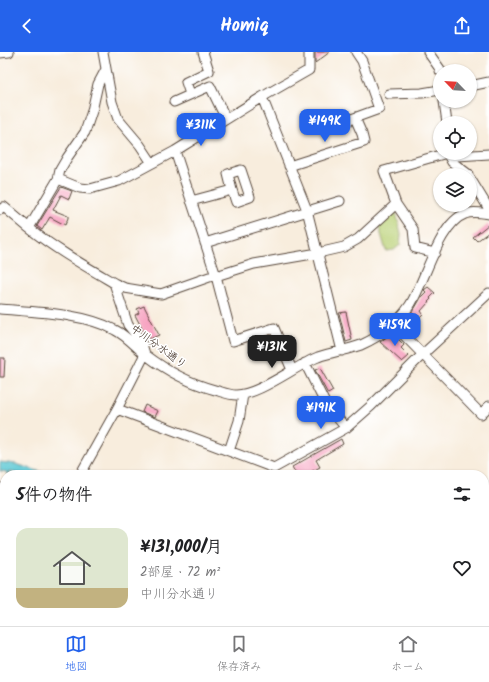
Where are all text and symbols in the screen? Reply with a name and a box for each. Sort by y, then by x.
text: Homiq [220,12,269,41]
icon: back [16,15,38,37]
icon: share [451,15,473,37]
north arrow [433,64,477,108]
map controls [433,64,477,212]
pin: ¥149K [297,109,353,143]
text: ¥149K [308,111,342,132]
pin: ¥311K [173,113,229,147]
text: ¥311K [186,115,216,136]
button: locate [433,116,477,160]
button: layers [433,168,477,212]
pin: ¥159K [367,313,423,347]
text: ¥159K [379,315,411,336]
street label: 中川分水通り [126,320,190,373]
pin: ¥131K [244,335,300,369]
text: ¥131K [257,337,287,358]
pin: ¥191K [293,396,349,430]
text: ¥191K [306,398,336,419]
text: 5件の物件 [16,482,93,509]
icon: filters [451,483,473,505]
text: ¥131,000/月 [140,534,222,561]
icon: home [48,544,96,592]
icon: heart [451,557,473,579]
text: 2部屋 · 72 m² [140,562,220,583]
text: 中川分水通り [140,584,218,605]
tab: 地図 [65,633,87,676]
tab: 保存済み [217,633,261,676]
tab: ホーム [391,633,424,676]

